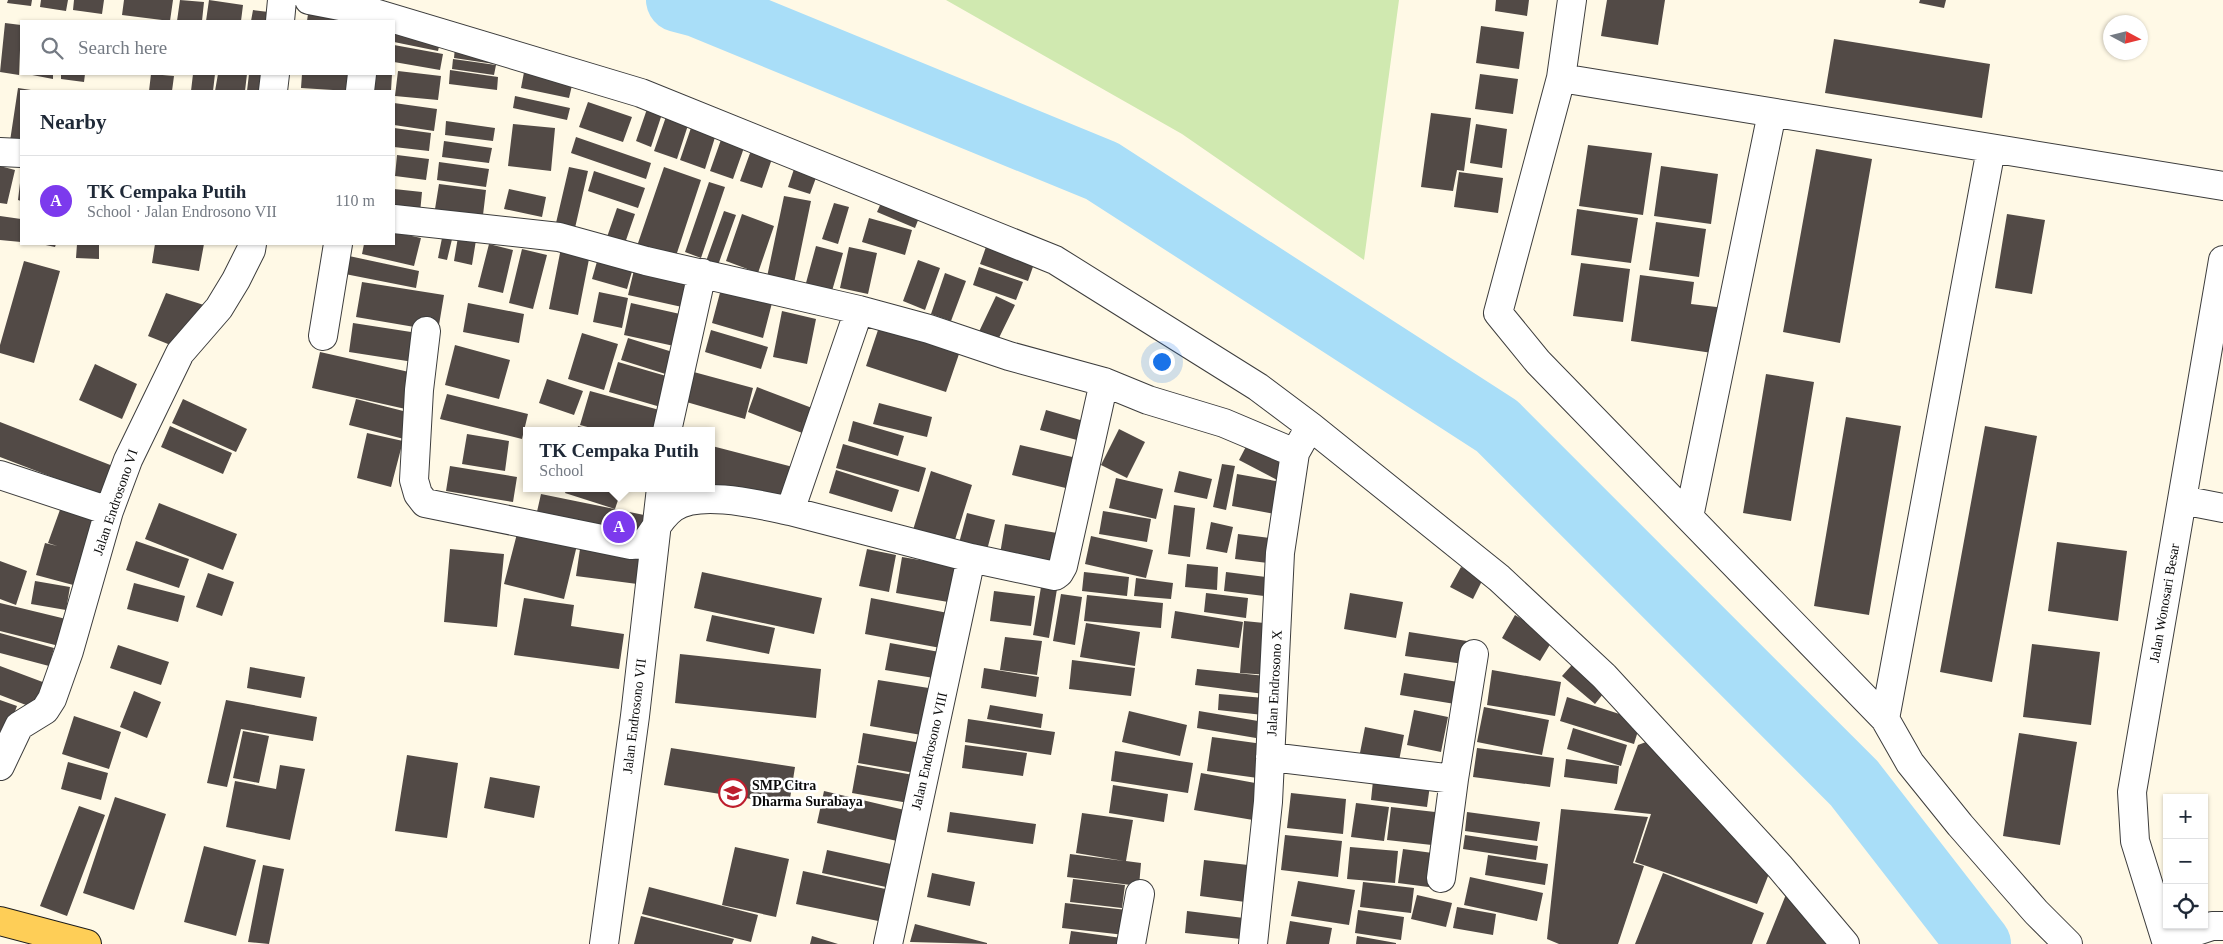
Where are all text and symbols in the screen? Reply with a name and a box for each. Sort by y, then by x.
north arrow [2103,15,2148,60]
search box [20,20,395,75]
icon: search [38,34,66,62]
text: Search here [78,37,167,58]
text: Nearby [40,110,107,134]
text: TK Cempaka Putih [87,181,246,202]
text: A [50,192,62,209]
text: 110 m [335,192,375,209]
text: School · Jalan Endrosono VII [87,203,277,220]
your location [1149,349,1175,375]
popup [523,427,715,492]
text: TK Cempaka Putih [539,440,699,461]
street label: Jalan Endrosono VI [90,447,141,557]
text: School [539,462,584,479]
pin: A [603,508,635,546]
street label: Jalan Wonosari Besar [2147,542,2182,664]
street label: Jalan Endrosono X [1264,629,1285,737]
street label: Jalan Endrosono VII [620,657,649,774]
street label: Jalan Endrosono VIII [909,691,950,811]
school or university icon: SMP Citra Dharma Surabaya [718,778,748,808]
place label: SMP Citra Dharma Surabaya [752,778,863,809]
map controls [2163,794,2208,929]
button: + [2163,794,2208,839]
button: − [2163,839,2208,884]
button: locate [2163,884,2208,929]

